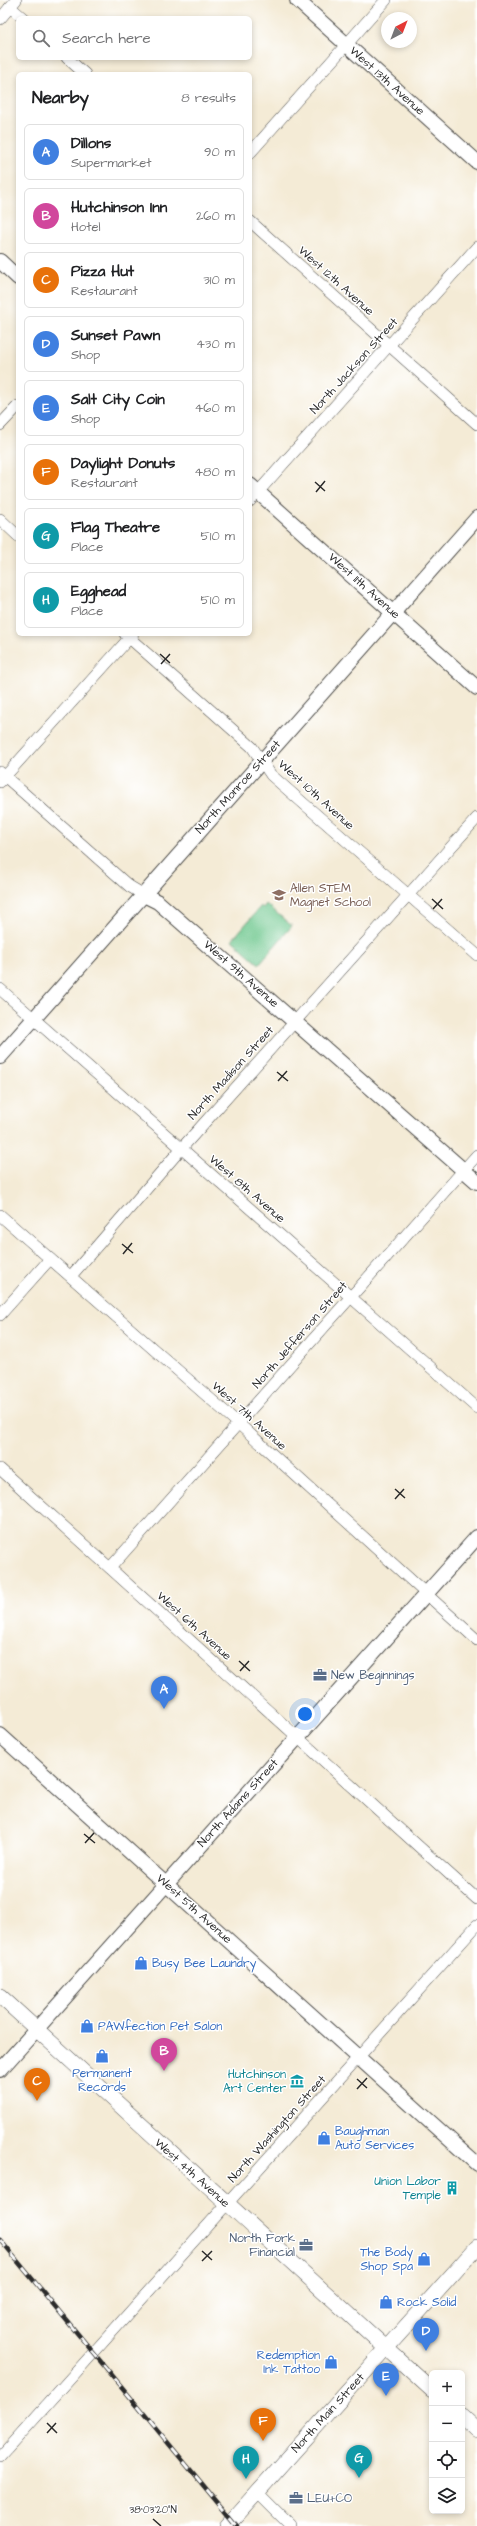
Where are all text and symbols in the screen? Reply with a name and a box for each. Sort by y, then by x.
north arrow [381,12,417,48]
search box [16,16,252,60]
icon: search [30,27,52,49]
text: Search here [62,28,151,49]
street label: West 13th Avenue [346,43,429,120]
text: Nearby [32,86,89,110]
text: 8 results [181,89,236,107]
text: Dillons [71,133,111,154]
text: A [42,143,50,161]
text: 90 m [204,143,235,161]
text: Supermarket [71,154,152,172]
text: Hutchinson Inn [71,197,167,218]
text: B [41,207,51,225]
text: 260 m [196,207,235,225]
text: Hotel [71,218,101,236]
street label: West 12th Avenue [294,242,378,320]
text: Pizza Hut [71,261,134,282]
text: C [41,271,51,289]
text: 310 m [203,271,235,289]
text: Restaurant [71,282,138,300]
street label: North Jackson Street [306,314,402,418]
text: Sunset Pawn [71,325,160,346]
text: D [42,335,50,353]
text: 430 m [196,335,235,353]
text: Shop [71,346,100,364]
text: Salt City Coin [71,389,165,410]
text: E [42,399,50,417]
text: 460 m [194,399,235,417]
text: Shop [71,410,100,428]
text: Daylight Donuts [71,453,175,474]
text: F [41,463,51,481]
text: 480 m [194,463,235,481]
text: Restaurant [71,474,138,492]
text: Flag Theatre [71,517,160,538]
text: G [41,527,51,545]
text: 510 m [201,527,235,545]
text: Place [71,538,103,556]
street label: West 11th Avenue [324,549,404,623]
text: Egghead [71,581,126,602]
text: H [42,591,50,609]
text: 510 m [201,591,235,609]
text: Place [71,602,103,620]
street label: North Monroe Street [191,736,285,838]
street label: West 10th Avenue [274,756,358,834]
place label: Allen STEM Magnet School [290,880,371,912]
school or university icon: Allen STEM Magnet School [271,887,287,903]
street label: West 9th Avenue [200,936,283,1012]
street label: North Madison Street [184,1022,278,1124]
street label: West 8th Avenue [205,1151,289,1227]
street label: North Jefferson Street [249,1278,352,1392]
street label: West 7th Avenue [208,1378,291,1455]
street label: West 6th Avenue [153,1588,236,1665]
office icon: New Beginnings [312,1667,328,1683]
place label: New Beginnings [331,1667,415,1685]
pin: A [151,1676,177,1709]
your location [295,1704,315,1724]
street label: North Adams Street [194,1755,282,1851]
street label: West 5th Avenue [152,1870,236,1948]
shop icon: Busy Bee Laundry [133,1955,149,1971]
place label: Busy Bee Laundry [152,1955,257,1973]
shop icon: PAWfection Pet Salon [79,2018,95,2034]
place label: PAWfection Pet Salon [98,2018,222,2035]
pin: B [151,2038,177,2071]
shop icon: Permanent Records [94,2048,110,2064]
place label: Permanent Records [72,2065,132,2096]
place label: Hutchinson Art Center [223,2066,286,2097]
pin: C [24,2068,50,2101]
street label: North Washington Street [224,2071,331,2187]
museum icon: Hutchinson Art Center [289,2073,305,2089]
place label: Baughman Auto Services [335,2123,414,2154]
shop icon: Baughman Auto Services [316,2130,332,2146]
street label: West 4th Avenue [151,2134,234,2212]
place label: Union Labor Temple [374,2173,442,2204]
building icon: Union Labor Temple [444,2180,460,2196]
place label: North Fork Financial [229,2230,296,2261]
office icon: North Fork Financial [298,2237,314,2253]
place label: The Body Shop Spa [360,2244,413,2275]
shop icon: The Body Shop Spa [416,2251,432,2267]
shop icon: Rock Solid [378,2294,394,2310]
place label: Rock Solid [397,2294,456,2311]
pin: D [413,2318,439,2351]
place label: Redemption Ink Tattoo [257,2347,320,2378]
shop icon: Redemption Ink Tattoo [323,2354,339,2370]
pin: E [373,2363,399,2396]
street label: North Main Street [288,2369,369,2457]
map controls [429,2370,465,2514]
button: + [429,2370,465,2406]
button: − [429,2406,465,2442]
pin: F [250,2408,276,2441]
button: locate [429,2442,465,2478]
pin: G [346,2445,372,2478]
pin: H [233,2446,259,2479]
button: layers [429,2478,465,2514]
office icon: LEU+CO [288,2490,304,2506]
place label: LEU+CO [307,2490,352,2507]
text: 38°03'20"N [129,2503,177,2517]

